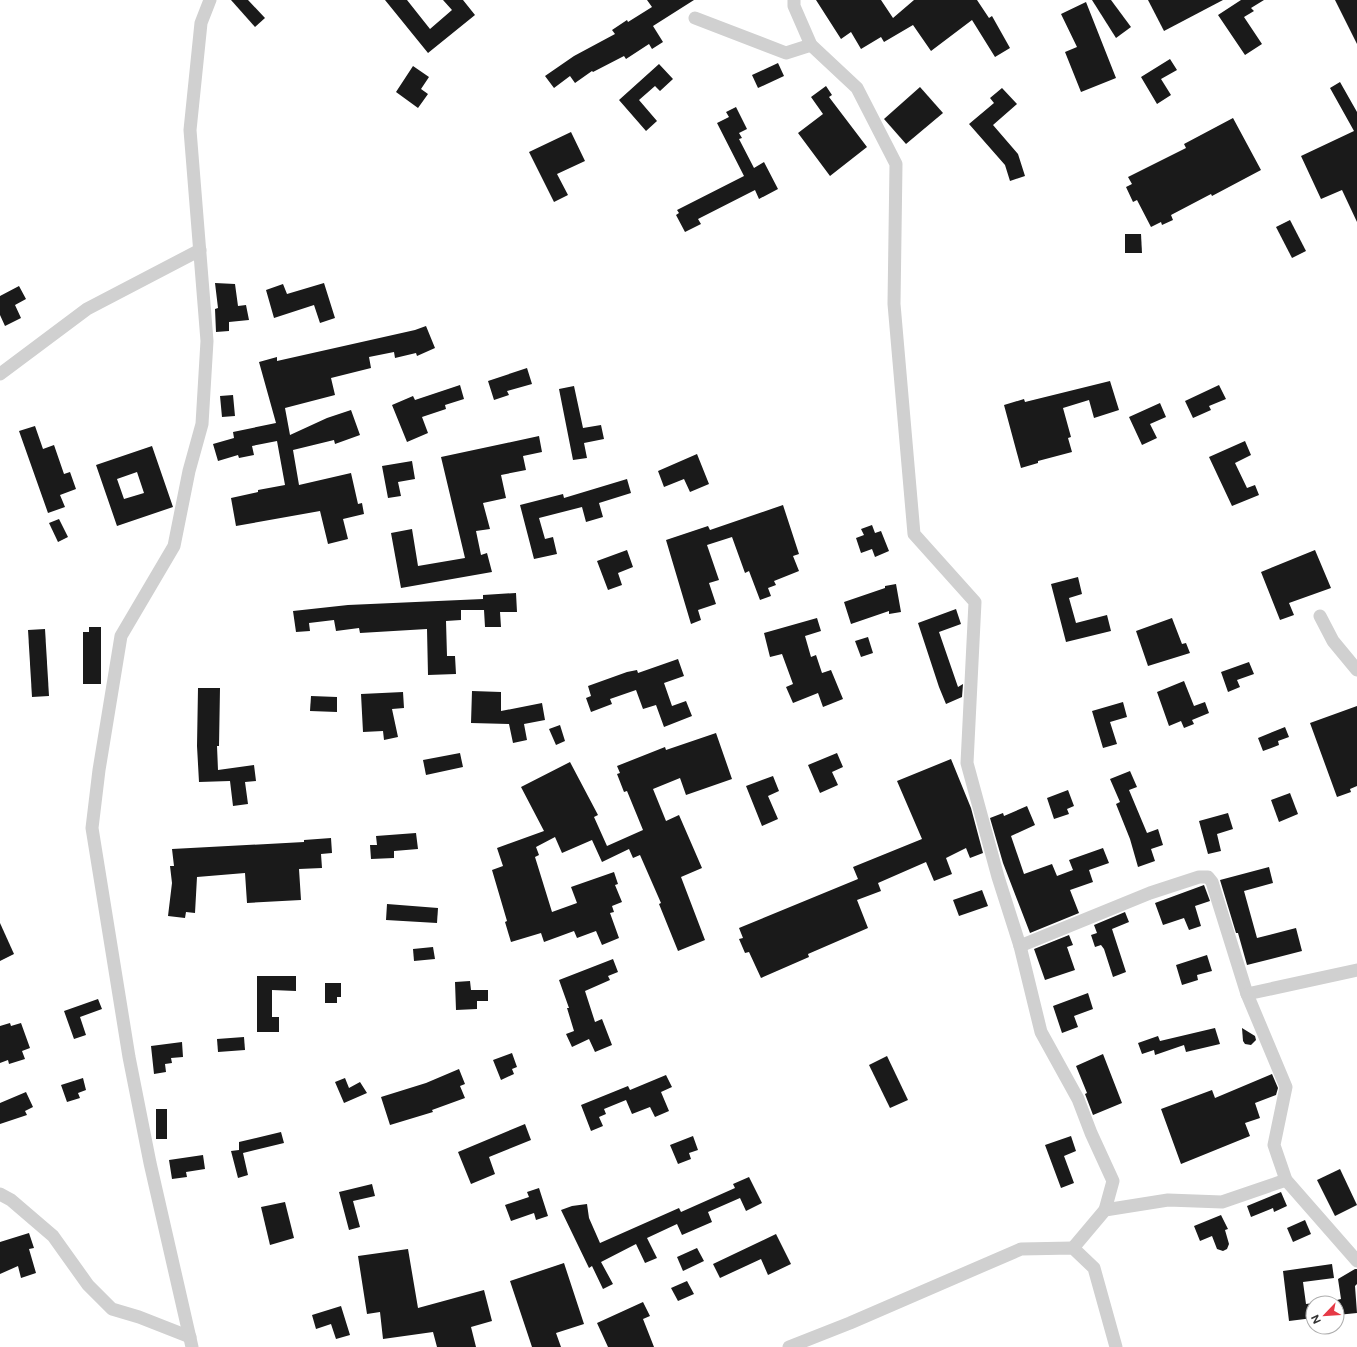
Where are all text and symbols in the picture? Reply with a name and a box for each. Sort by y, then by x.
north arrow [1305,1295,1345,1335]
text: N [1309,1312,1324,1326]

